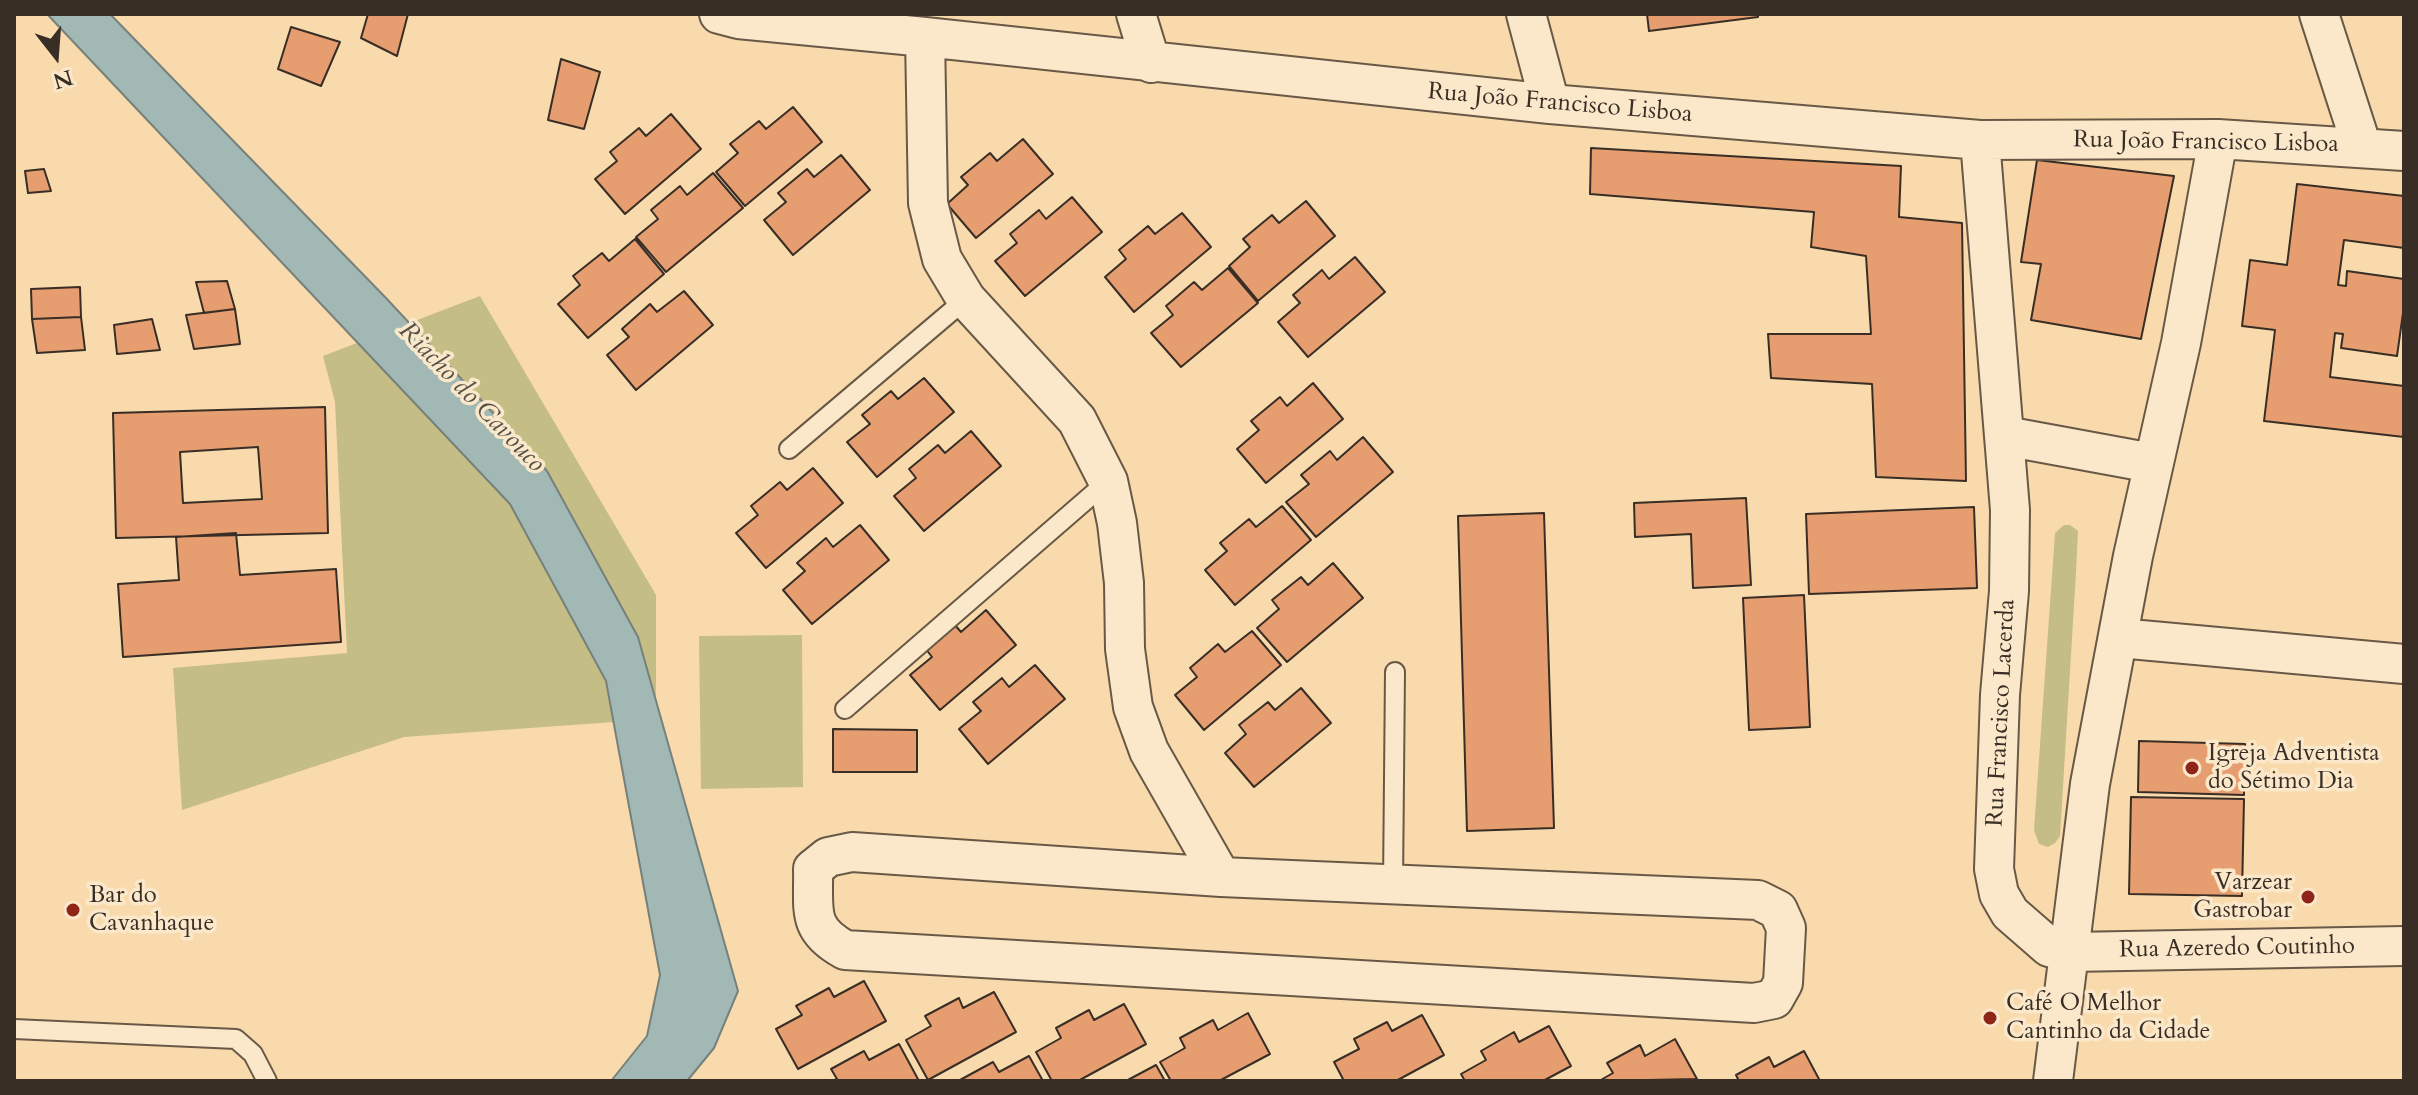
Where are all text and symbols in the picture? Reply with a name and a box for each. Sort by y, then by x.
north arrow [16,16,96,96]
text: N [50,62,77,96]
street label: Rua João Francisco Lisboa [1426,78,1694,130]
street label: Rua João Francisco Lisboa [2073,126,2339,160]
water label: Riacho do Cavouco [391,316,551,480]
street label: Rua Francisco Lacerda [1982,599,2022,827]
place label: Igreja Adventista do Sétimo Dia [2208,740,2380,796]
marker: Igreja Adventista do Sétimo Dia [2183,759,2201,777]
place label: Varzear Gastrobar [2193,869,2292,925]
place label: Bar do Cavanhaque [89,882,214,938]
marker: Varzear Gastrobar [2299,888,2317,906]
marker: Bar do Cavanhaque [64,901,82,919]
street label: Rua Azeredo Coutinho [2119,933,2355,965]
place label: Café O Melhor Cantinho da Cidade [2006,990,2210,1046]
marker: Café O Melhor Cantinho da Cidade [1981,1009,1999,1027]

